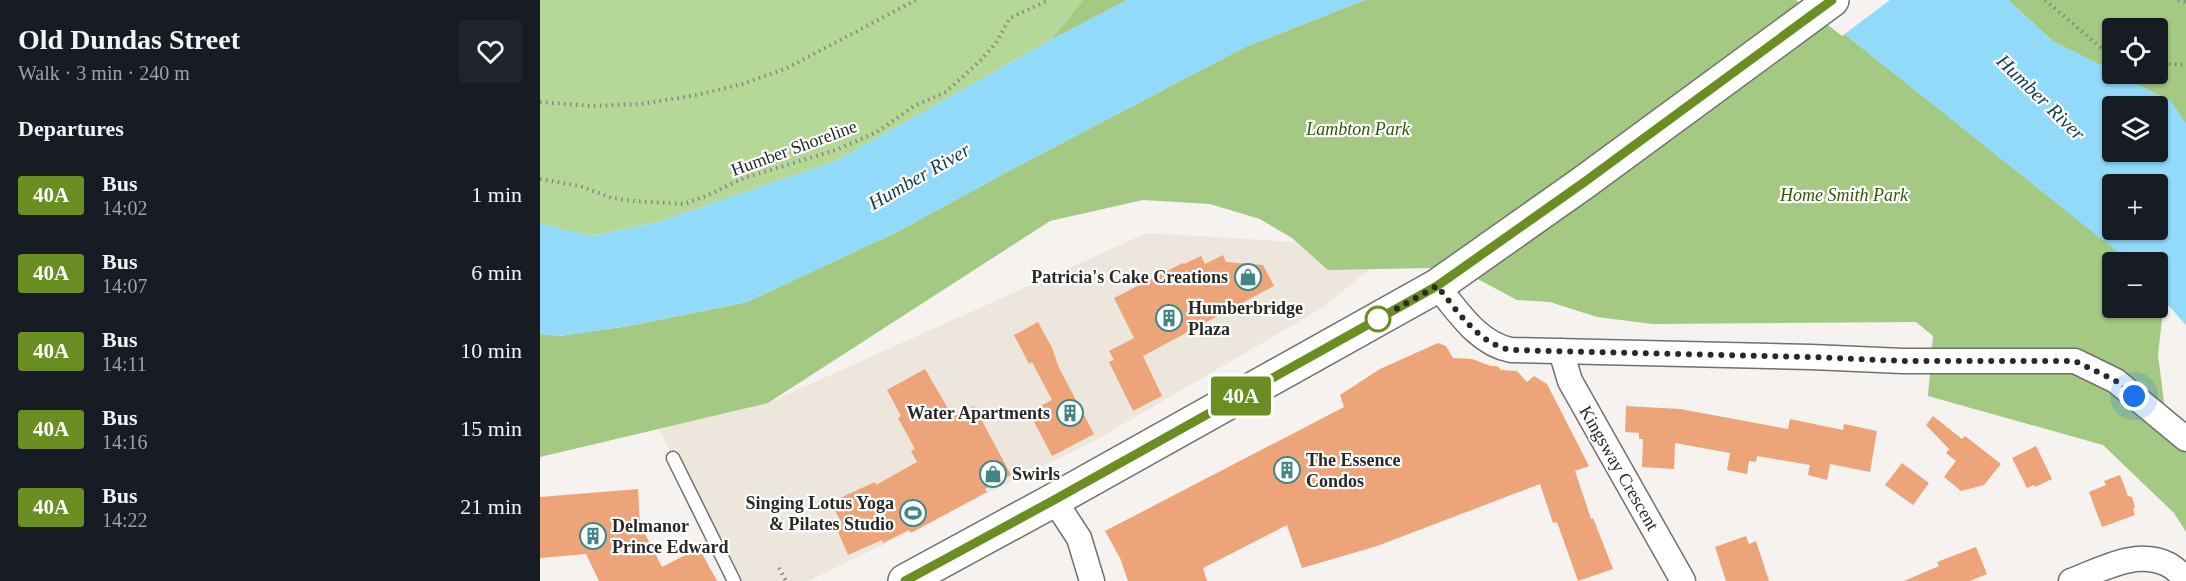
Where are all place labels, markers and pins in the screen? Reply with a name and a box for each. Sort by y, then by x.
shop icon: Patricia's Cake Creations [1233,262,1263,292]
place label: Patricia's Cake Creations [1031,267,1228,287]
place label: Humberbridge Plaza [1188,298,1303,339]
building icon: Humberbridge Plaza [1154,303,1184,333]
unlabelled marker [1365,306,1391,332]
building icon: Water Apartments [1055,398,1085,428]
place label: Water Apartments [907,403,1050,423]
place label: The Essence Condos [1306,450,1401,491]
building icon: The Essence Condos [1272,455,1302,485]
shop icon: Swirls [978,459,1008,489]
place label: Swirls [1012,464,1060,484]
place label: Singing Lotus Yoga & Pilates Studio [746,493,894,534]
sports icon: Singing Lotus Yoga & Pilates Studio [898,498,928,528]
place label: Delmanor Prince Edward [612,516,729,557]
building icon: Delmanor Prince Edward [578,521,608,551]

